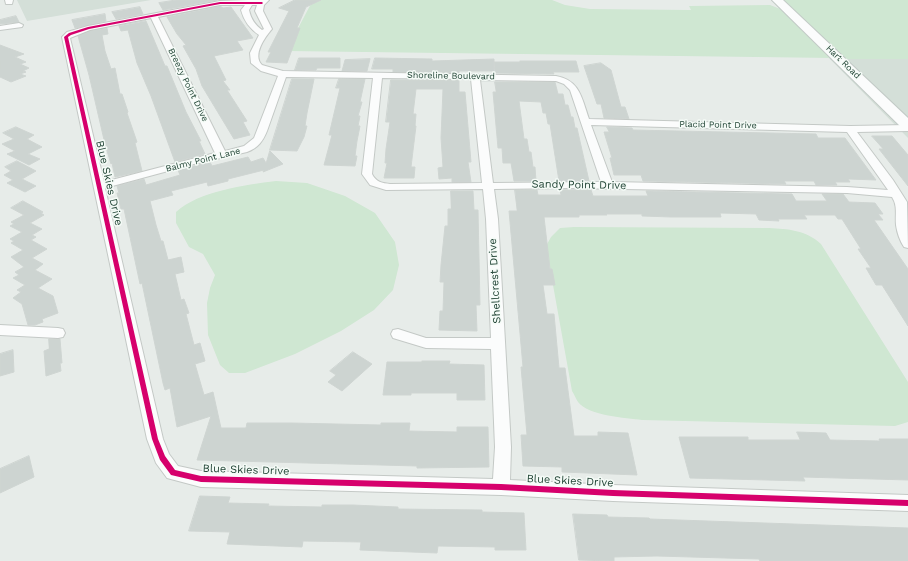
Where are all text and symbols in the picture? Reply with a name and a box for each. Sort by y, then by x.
street label: Hart Road [823,43,863,81]
street label: Breezy Point Drive [166,47,210,123]
street label: Shoreline Boulevard [407,70,495,82]
street label: Placid Point Drive [679,119,757,131]
street label: Blue Skies Drive [93,139,125,227]
street label: Balmy Point Lane [164,145,242,175]
street label: Sandy Point Drive [531,178,627,192]
street label: Shellcrest Drive [486,238,504,324]
street label: Blue Skies Drive [202,462,290,478]
street label: Blue Skies Drive [526,472,614,490]

